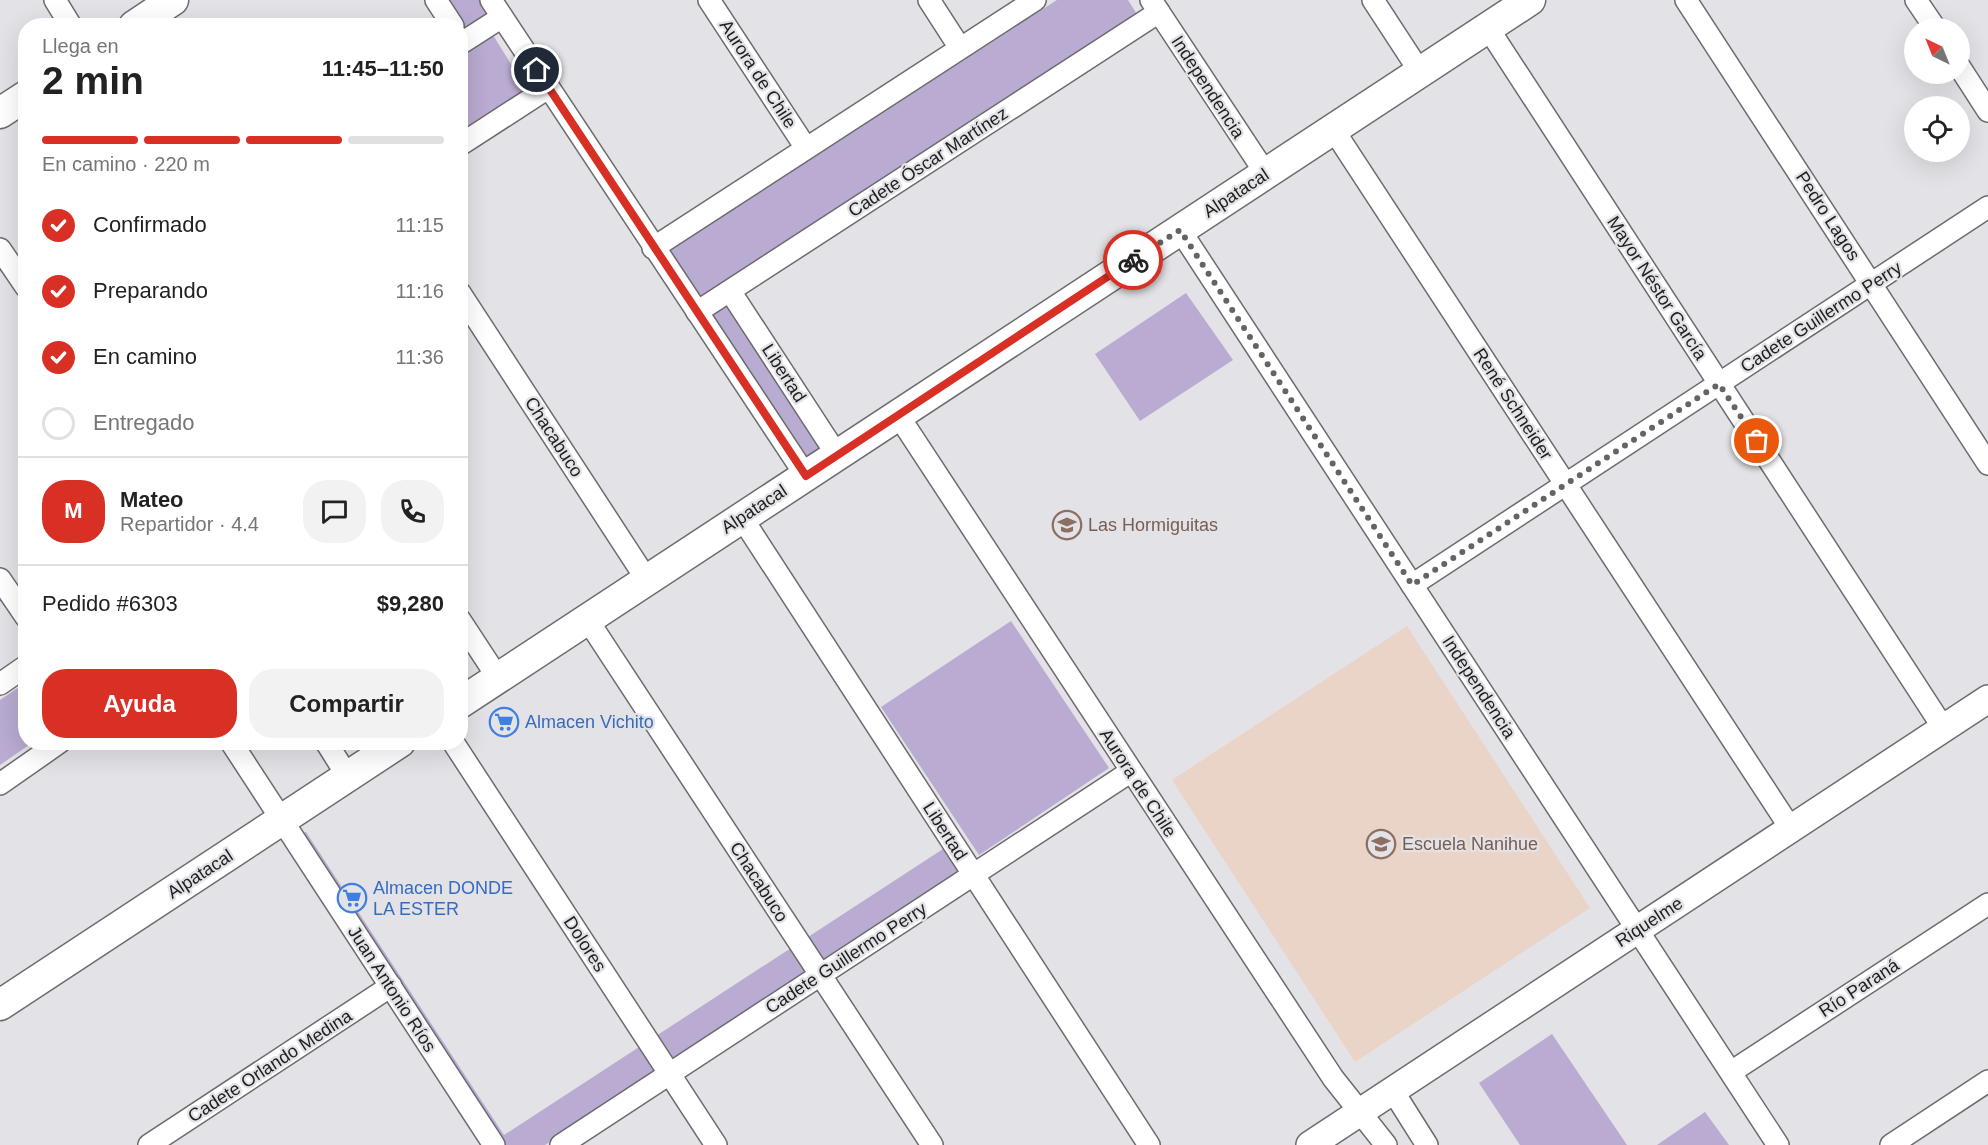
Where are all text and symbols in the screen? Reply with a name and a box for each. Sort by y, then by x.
street label: Aurora de Chile [716,16,800,132]
north arrow [1904,18,1970,84]
map controls [1904,18,1970,162]
street label: Independencia [1167,32,1249,143]
text: Llega en [42,35,119,57]
pin [511,44,562,95]
icon: home [520,53,553,86]
text: 11:45–11:50 [322,56,444,81]
text: 2 min [42,59,144,102]
button: locate [1904,96,1970,162]
street label: Cadete Óscar Martínez [844,102,1011,221]
text: En camino · 220 m [42,153,210,175]
street label: Alpatacal [1199,164,1273,222]
street label: Pedro Lagos [1792,168,1864,264]
icon: check [42,209,75,242]
text: Confirmado [93,212,207,237]
street label: Mayor Néstor García [1603,213,1711,364]
text: 11:15 [395,214,444,236]
courier [1103,230,1163,290]
icon: bike [1117,244,1150,277]
street label: Cadete Guillermo Perry [1737,257,1905,377]
icon: check [42,275,75,308]
text: Preparando [93,278,208,303]
text: 11:16 [395,280,444,302]
street label: Libertad [758,340,810,406]
icon: check [42,341,75,374]
text: En camino [93,344,197,369]
street label: René Schneider [1469,344,1557,464]
text: 11:36 [395,346,444,368]
street label: Chacabuco [521,393,587,481]
text: Entregado [93,410,195,435]
pin [1731,415,1782,466]
icon: bag [1740,424,1773,457]
button: chat [303,480,366,543]
button: phone [381,480,444,543]
street label: Alpatacal [717,480,791,538]
text: Mateo [120,487,184,512]
text: M [64,498,83,523]
school or university icon: Las Hormiguitas [1051,509,1083,541]
text: Repartidor · 4.4 [120,513,259,535]
place label: Las Hormiguitas [1088,515,1218,535]
text: Pedido #6303 [42,591,178,616]
text: $9,280 [377,591,444,616]
street label: Independencia [1438,632,1520,743]
button: Ayuda [42,669,237,738]
button: Compartir [249,669,444,738]
supermarket icon: Almacen Vichito [488,706,520,738]
place label: Almacen Vichito [525,712,654,732]
street label: Aurora de Chile [1096,725,1180,841]
street label: Libertad [919,798,971,864]
school or university icon: Escuela Nanihue [1365,828,1397,860]
place label: Escuela Nanihue [1402,834,1538,854]
street label: Chacabuco [726,838,792,926]
street label: Alpatacal [163,845,237,903]
place label: Almacen DONDE LA ESTER [373,878,513,919]
supermarket icon: Almacen DONDE LA ESTER [336,882,368,914]
street label: Riquelme [1612,893,1686,951]
street label: Cadete Guillermo Perry [762,898,930,1018]
street label: Dolores [560,913,610,975]
street label: Juan Antonio Ríos [344,922,440,1056]
street label: Río Paraná [1815,954,1903,1021]
street label: Cadete Orlando Medina [184,1005,356,1126]

